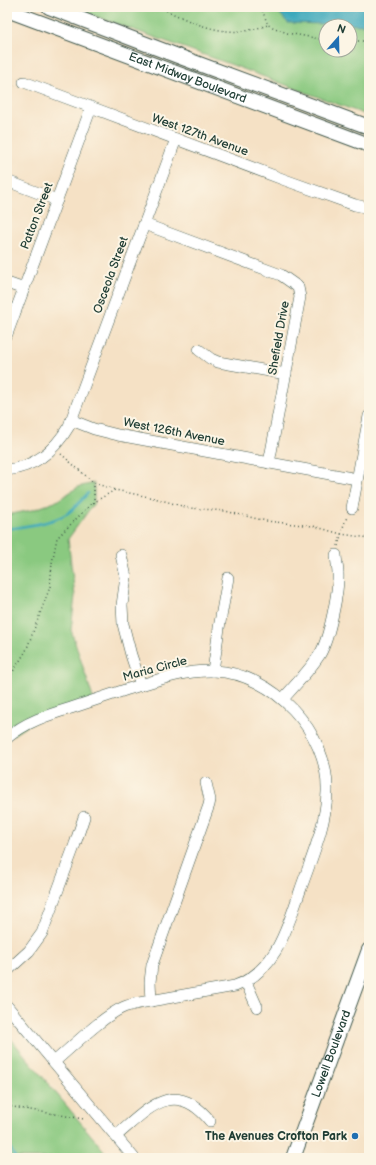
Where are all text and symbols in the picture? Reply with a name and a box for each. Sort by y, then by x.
north arrow [318,18,358,58]
text: N [335,22,347,37]
street label: East Midway Boulevard [127,49,249,106]
street label: West 127th Avenue [150,111,250,159]
street label: Patton Street [17,180,57,252]
street label: Osceola Street [90,234,132,316]
street label: Shefield Drive [265,300,293,376]
street label: West 126th Avenue [122,415,226,449]
street label: Maria Circle [121,653,189,685]
street label: Lowell Boulevard [308,1008,354,1099]
place label: The Avenues Crofton Park [205,1129,348,1144]
marker: The Avenues Crofton Park [350,1131,360,1141]

